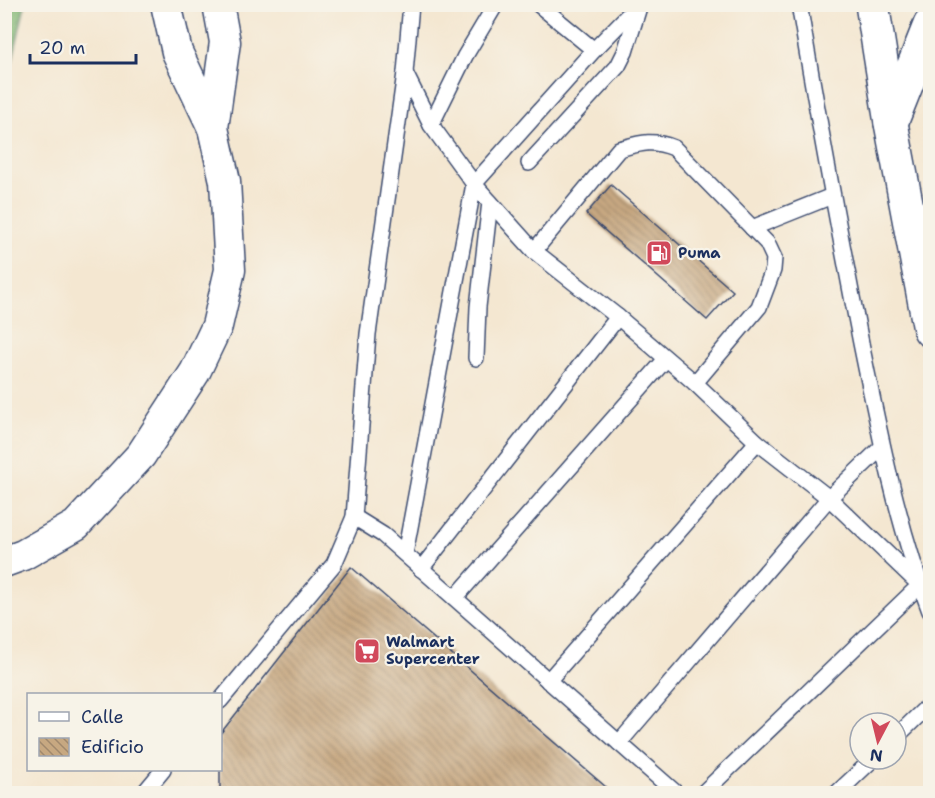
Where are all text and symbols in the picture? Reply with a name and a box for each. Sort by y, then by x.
scale bar [30,27,136,65]
text: 20 m [39,36,85,60]
fuel station icon: Puma [644,238,674,268]
place label: Puma [678,243,721,263]
place label: Walmart Supercenter [386,632,480,669]
supermarket icon: Walmart Supercenter [352,636,382,666]
legend [27,693,222,771]
text: Calle [81,705,124,729]
north arrow [848,711,908,771]
text: Edificio [81,735,144,759]
text: N [869,744,884,767]

